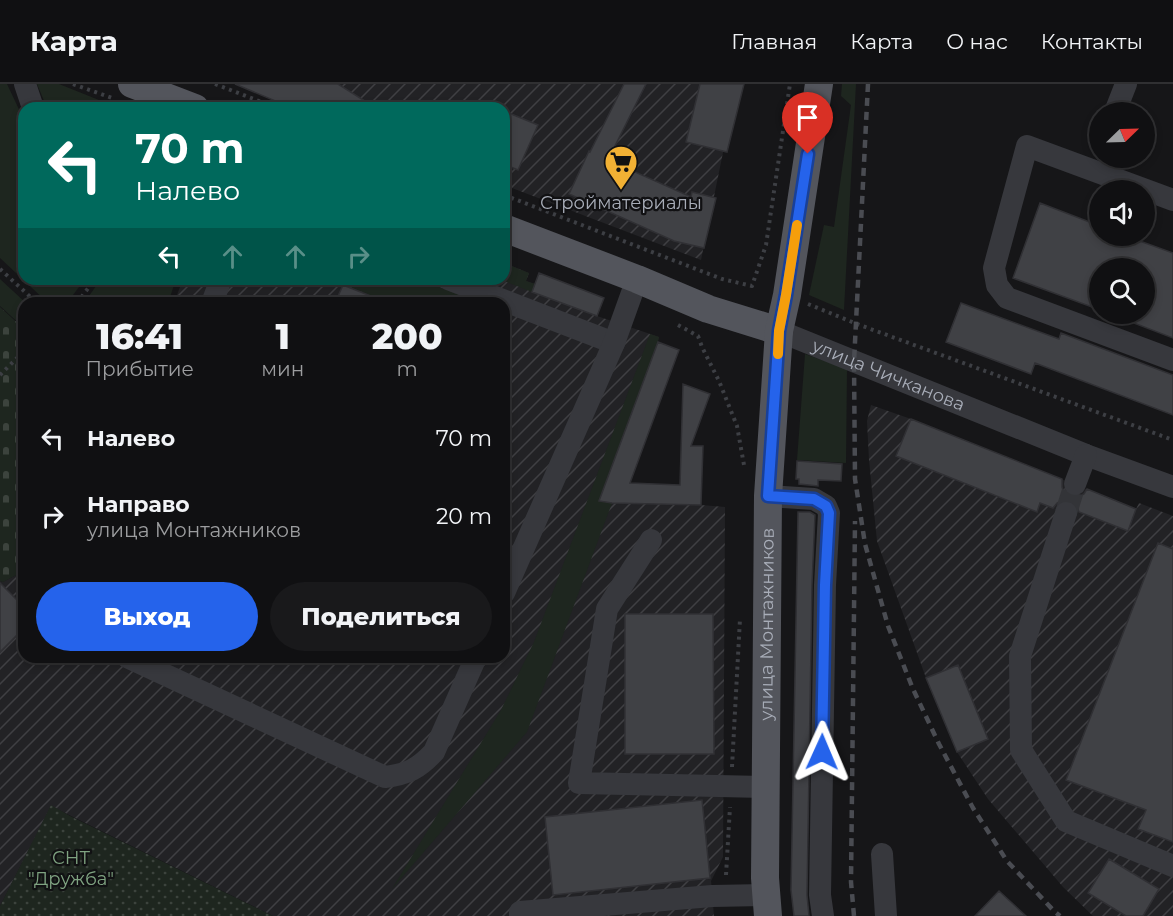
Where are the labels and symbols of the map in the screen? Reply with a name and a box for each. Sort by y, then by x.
pin [782,92,833,154]
north arrow [1089,102,1155,168]
supermarket icon: Стройматериалы [603,144,639,191]
place label: Стройматериалы [540,192,702,214]
street label: улица Чичканова [808,334,968,416]
street label: улица Монтажников [755,528,779,722]
position arrow [790,720,854,784]
park label: СНТ "Дружба" [28,847,114,890]

